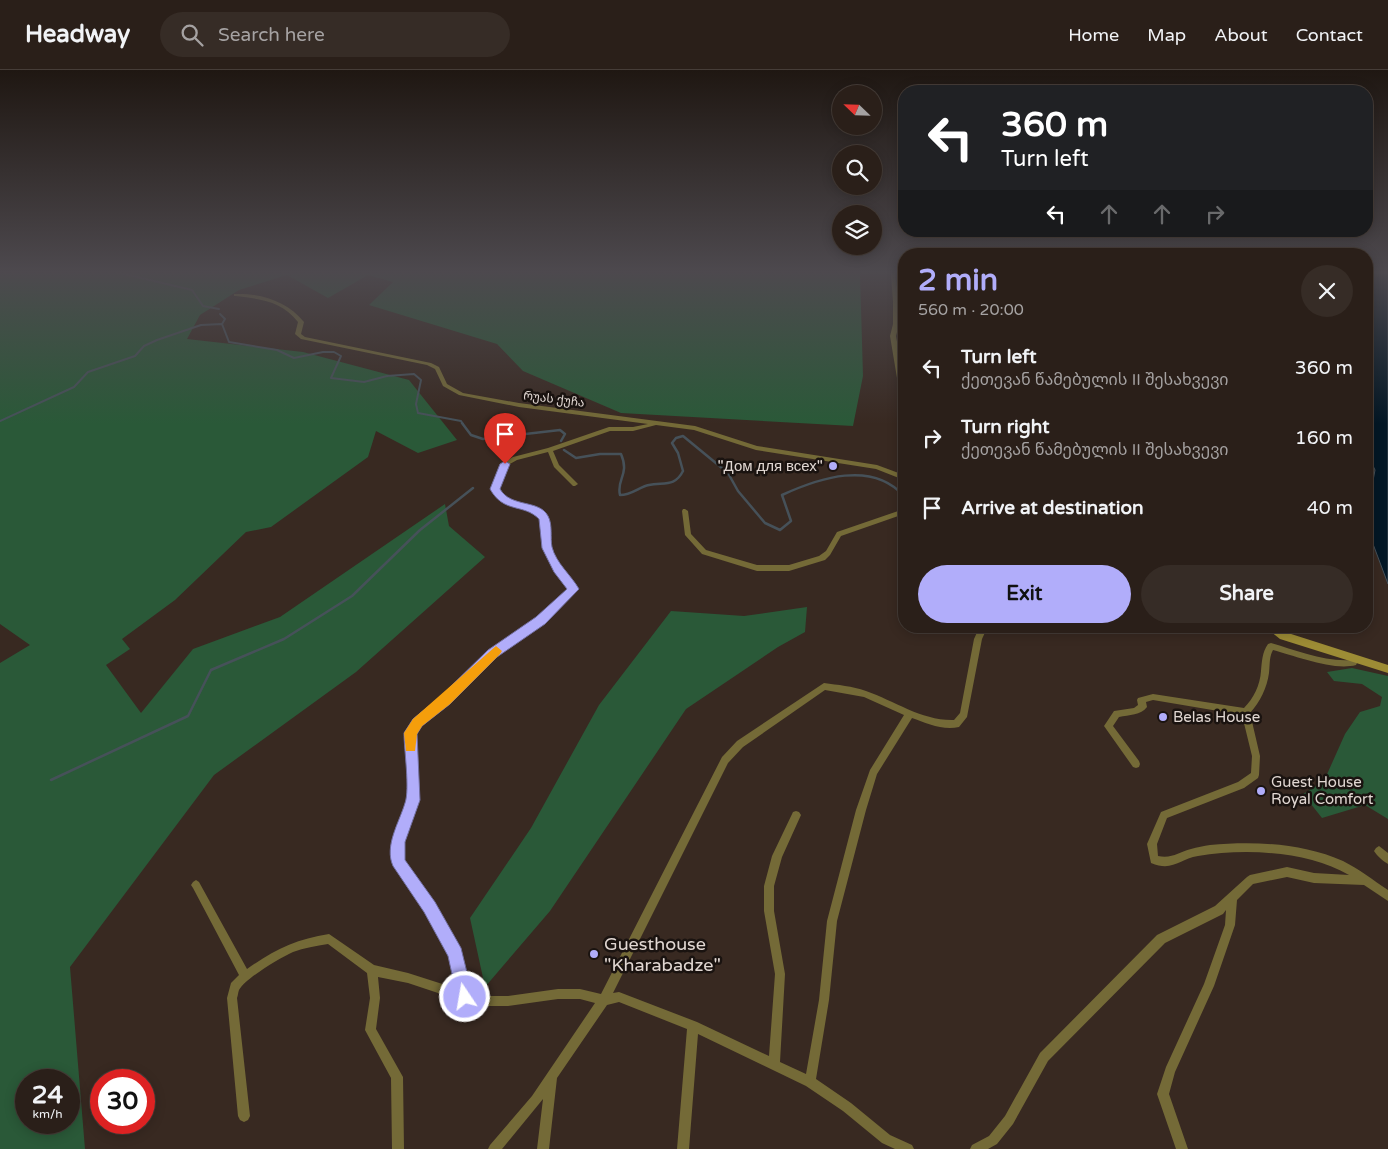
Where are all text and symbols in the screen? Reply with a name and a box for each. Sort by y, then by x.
search box [160,12,510,57]
text: Headway [25,20,130,49]
icon: search [178,21,206,49]
text: Search here [218,24,325,46]
text: Home [1068,24,1119,46]
text: Map [1147,24,1186,46]
text: About [1214,24,1268,46]
text: Contact [1296,24,1363,46]
north arrow [832,85,882,135]
map controls [832,85,882,255]
text: 360 m [1001,104,1108,146]
icon: left [918,105,983,170]
button: search [832,145,882,195]
text: Turn left [1001,146,1089,172]
icon: left [1042,200,1070,228]
icon: ahead [1095,200,1123,228]
icon: ahead [1148,200,1176,228]
icon: right [1201,200,1229,228]
button: layers [832,205,882,255]
text: 2 min [918,262,998,299]
button: close [1301,265,1353,317]
text: 560 m · 20:00 [918,300,1024,320]
text: Turn left [961,346,1037,368]
icon: left [918,354,946,382]
text: 360 m [1295,357,1353,379]
text: ქეთევან წამებულის II შესახვევი [961,370,1229,390]
street label: რუას ქუჩა [523,388,585,410]
pin [484,413,526,464]
text: Turn right [961,416,1049,438]
icon: arrive [491,420,519,448]
icon: right [918,424,946,452]
text: 160 m [1295,427,1353,449]
text: ქეთევან წამებულის II შესახვევი [961,440,1229,460]
place label: "Дом для всех" [717,457,823,475]
marker: "Дом для всех" [827,460,839,472]
icon: arrive [918,494,946,522]
text: Arrive at destination [961,497,1144,519]
text: 40 m [1307,497,1353,519]
button: Exit [918,565,1131,623]
button: Share [1141,565,1353,623]
place label: Belas House [1173,708,1260,726]
marker: Belas House [1157,711,1169,723]
place label: Guest House Royal Comfort [1271,773,1374,808]
marker: Guest House Royal Comfort [1255,785,1267,797]
place label: Guesthouse "Kharabadze" [604,933,721,976]
marker: Guesthouse "Kharabadze" [588,948,600,960]
position arrow [438,970,490,1022]
speed limit sign: 30 [90,1069,155,1134]
text: 24 [32,1080,63,1110]
text: km/h [32,1107,63,1121]

